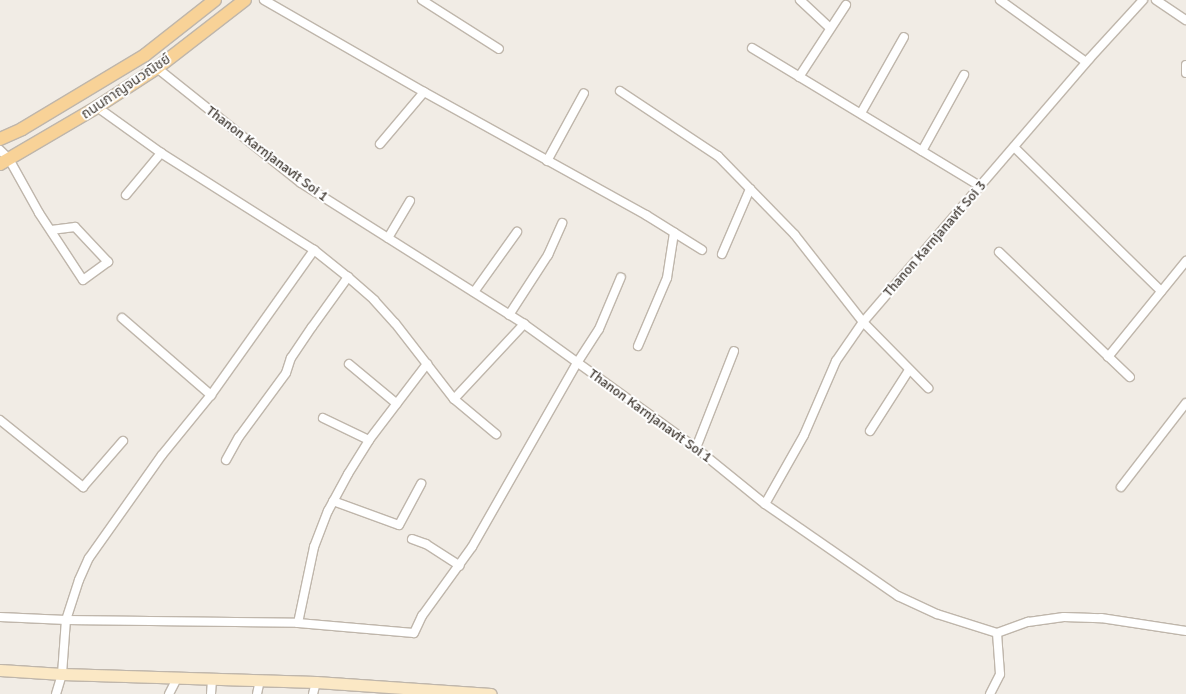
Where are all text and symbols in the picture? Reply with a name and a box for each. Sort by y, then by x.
street label: ถนนกาญจนวณิชย์ [78,51,174,123]
street label: Thanon Karnjanavit Soi 1 [203,103,331,205]
street label: Thanon Karnjanavit Soi 3 [880,178,990,300]
street label: Thanon Karnjanavit Soi 1 [585,366,715,466]

